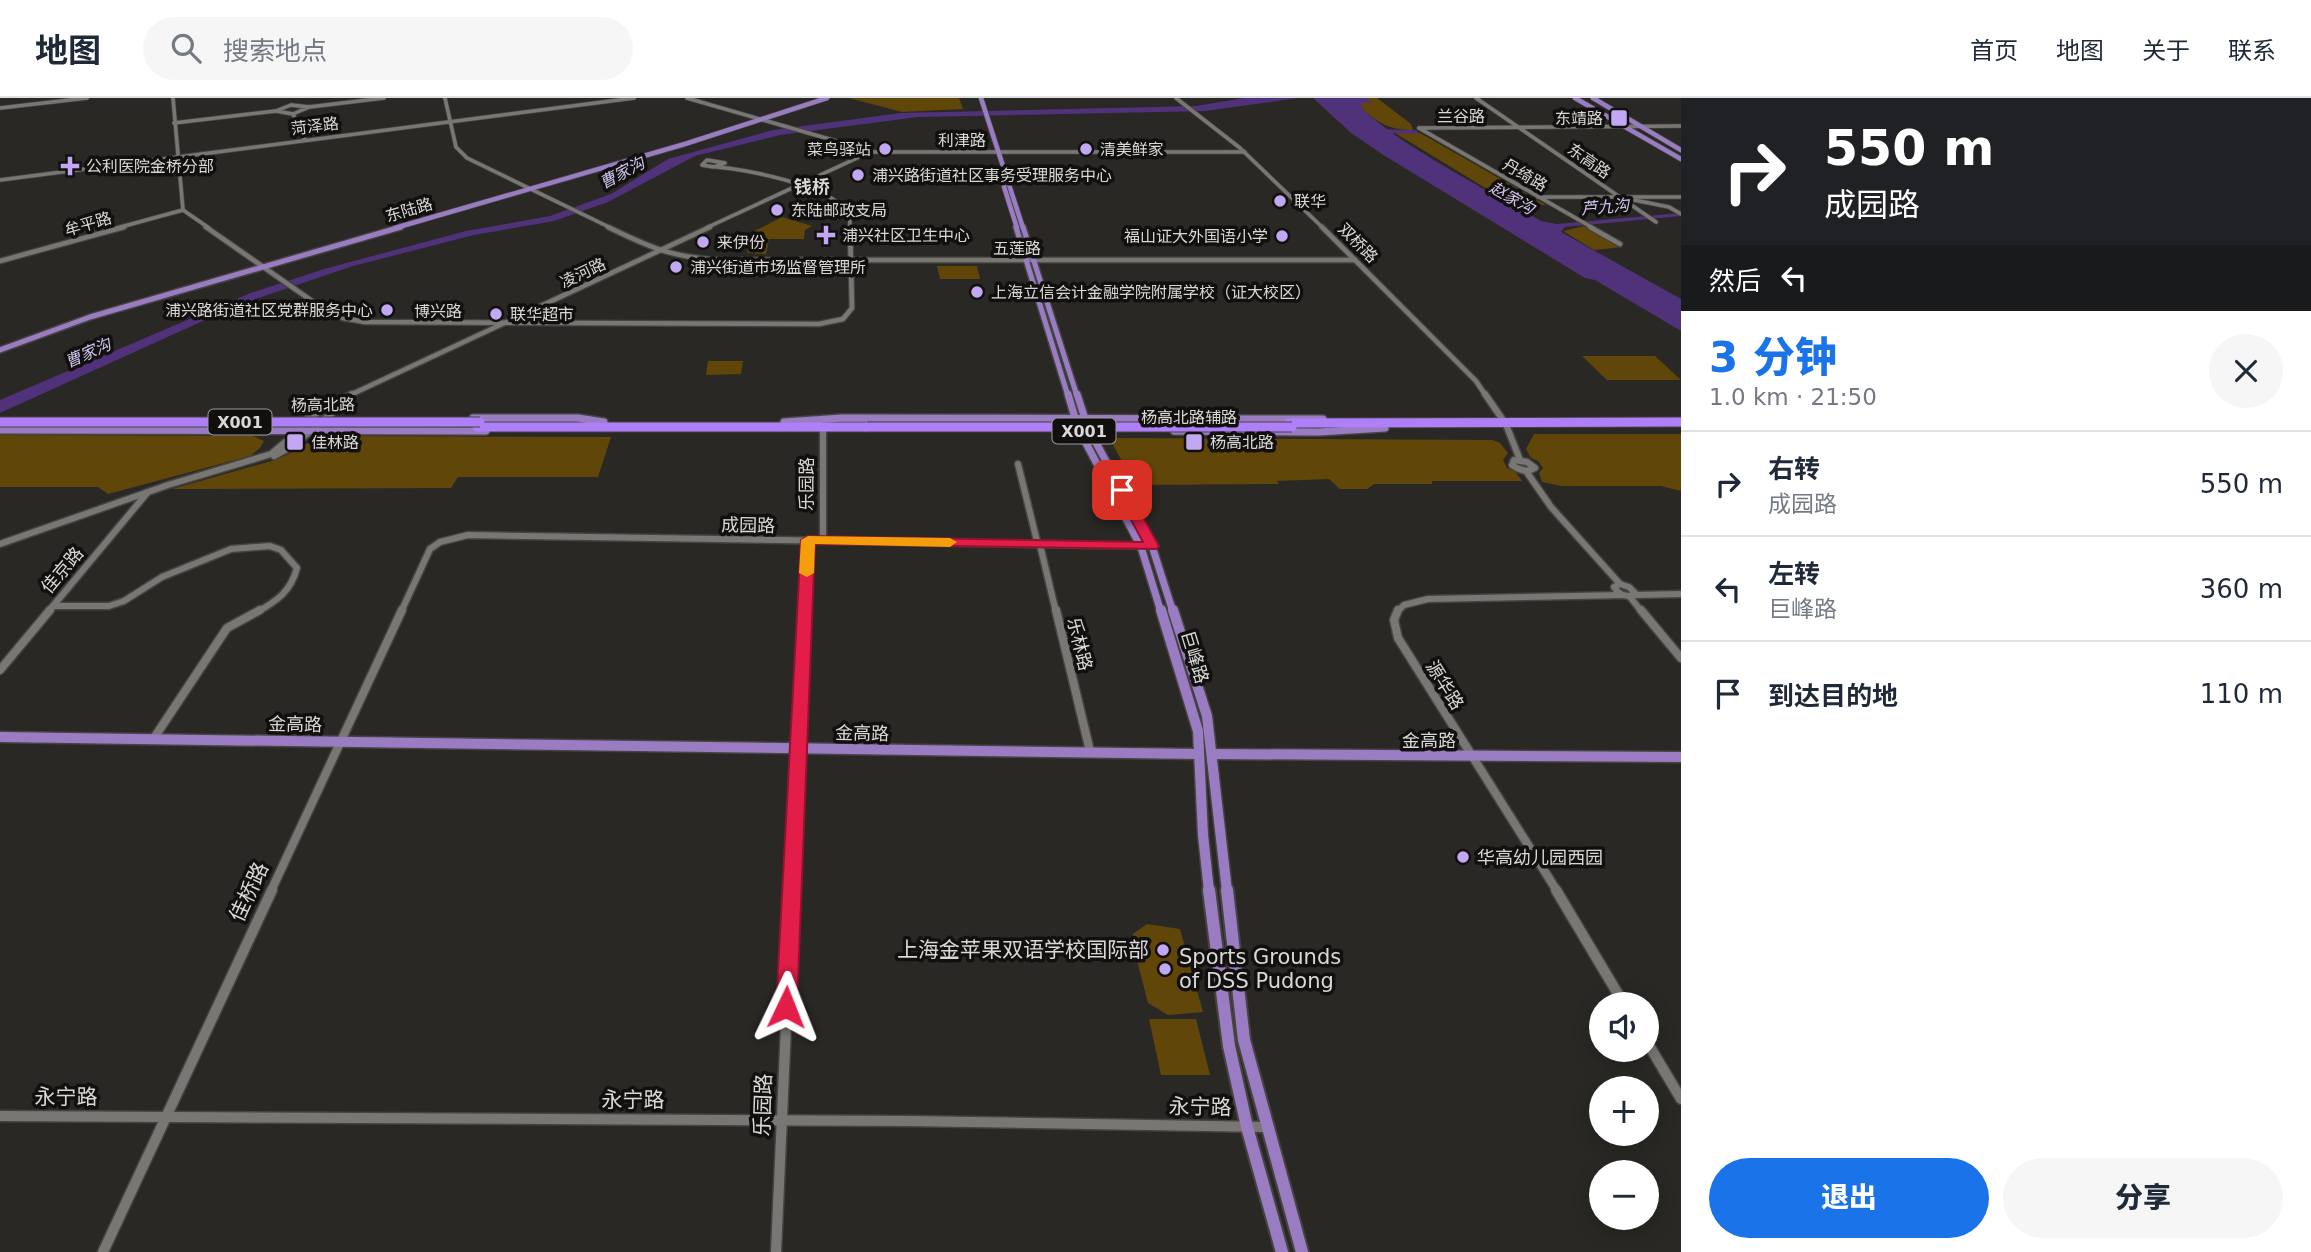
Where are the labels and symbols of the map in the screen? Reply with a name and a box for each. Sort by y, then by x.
street label: 兰谷路 [1437,107,1485,126]
marker: 东靖路 [1609,108,1629,128]
place label: 东靖路 [1555,109,1603,128]
street label: 菏泽路 [290,114,340,138]
street label: 利津路 [938,131,986,150]
street label: 东高路 [1564,139,1614,183]
place label: 菜鸟驿站 [807,140,871,159]
place label: 清美鲜家 [1100,140,1164,159]
marker: 菜鸟驿站 [877,141,893,157]
marker: 清美鲜家 [1078,141,1094,157]
water label: 曹家沟 [596,152,649,193]
street label: 丹绮路 [1499,155,1551,195]
marker: 公利医院金桥分部 [60,156,80,176]
place label: 公利医院金桥分部 [86,157,214,176]
place label: 浦兴路街道社区事务受理服务中心 [872,166,1112,185]
marker: 浦兴路街道社区事务受理服务中心 [850,167,866,183]
district label: 钱桥 [794,176,830,197]
water label: 赵家沟 [1486,178,1539,219]
place label: 联华 [1294,192,1326,211]
marker: 联华 [1272,193,1288,209]
street label: 东陆路 [383,194,435,226]
water label: 芦九沟 [1580,195,1632,219]
place label: 东陆邮政支局 [791,201,887,220]
marker: 东陆邮政支局 [769,202,785,218]
street label: 牟平路 [62,208,114,240]
street label: 双桥路 [1334,219,1382,267]
marker: 浦兴社区卫生中心 [816,225,836,245]
place label: 浦兴社区卫生中心 [842,226,970,245]
place label: 福山证大外国语小学 [1124,227,1268,246]
marker: 福山证大外国语小学 [1274,228,1290,244]
place label: 来伊份 [717,233,765,252]
marker: 来伊份 [695,234,711,250]
street label: 五莲路 [993,239,1041,258]
street label: 凌河路 [557,254,609,292]
place label: 浦兴街道市场监督管理所 [690,258,866,277]
marker: 浦兴街道市场监督管理所 [668,259,684,275]
place label: 上海立信会计金融学院附属学校（证大校区） [991,283,1311,302]
marker: 上海立信会计金融学院附属学校（证大校区） [969,284,985,300]
place label: 浦兴路街道社区党群服务中心 [165,301,373,320]
marker: 浦兴路街道社区党群服务中心 [379,302,395,318]
street label: 博兴路 [414,302,462,321]
place label: 联华超市 [510,305,574,324]
marker: 联华超市 [488,306,504,322]
water label: 曹家沟 [62,334,116,371]
street label: 杨高北路 [291,395,355,415]
street label: 杨高北路辅路 [1141,408,1237,427]
road number: X001 [208,410,272,434]
road number: X001 [1052,418,1116,444]
marker: 佳林路 [285,432,305,452]
marker: 杨高北路 [1184,432,1204,452]
place label: 佳林路 [311,433,359,452]
place label: 杨高北路 [1210,433,1274,452]
street label: 乐园路 [796,457,817,511]
pin [1092,460,1152,520]
street label: 成园路 [721,514,775,536]
street label: 佳京路 [37,543,87,597]
street label: 乐林路 [1063,615,1097,673]
street label: 巨峰路 [1177,628,1213,686]
street label: 源华路 [1422,657,1468,713]
street label: 金高路 [268,713,322,735]
street label: 金高路 [835,722,889,744]
street label: 金高路 [1402,730,1456,751]
place label: 华高幼儿园西园 [1477,847,1603,868]
marker: 华高幼儿园西园 [1455,849,1471,865]
street label: 佳桥路 [225,858,273,926]
place label: 上海金苹果双语学校国际部 [897,938,1149,962]
marker: 上海金苹果双语学校国际部 [1155,942,1171,958]
place label: Sports Grounds of DSS Pudong [1179,945,1341,993]
marker: Sports Grounds of DSS Pudong [1157,961,1173,977]
position arrow [749,970,823,1044]
street label: 乐园路 [750,1073,776,1137]
street label: 永宁路 [35,1085,98,1109]
street label: 永宁路 [602,1088,665,1112]
street label: 永宁路 [1168,1094,1232,1120]

